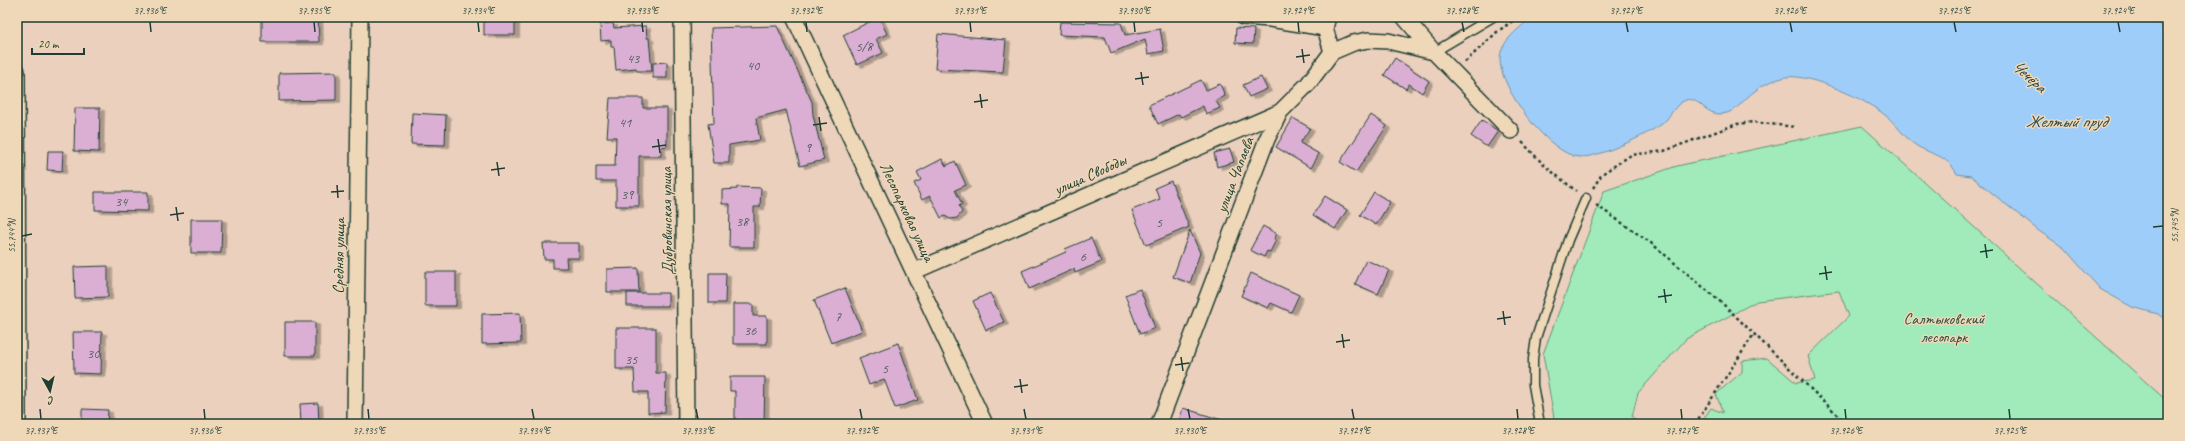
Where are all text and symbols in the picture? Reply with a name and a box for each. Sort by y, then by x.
text: 37.936°E [134,4,168,17]
text: 37.935°E [298,4,332,17]
text: 37.934°E [462,4,496,17]
text: 37.933°E [626,4,660,17]
text: 37.932°E [790,4,824,17]
text: 37.931°E [954,4,988,17]
text: 37.930°E [1118,4,1152,17]
text: 37.929°E [1282,4,1316,17]
text: 37.928°E [1446,4,1480,17]
text: 37.927°E [1610,4,1644,17]
text: 37.926°E [1774,4,1808,17]
text: 37.925°E [1938,4,1972,17]
text: 37.924°E [2102,4,2136,17]
scale bar [32,30,84,56]
text: 20 m [38,36,60,52]
house number: 5/8 [855,38,874,55]
house number: 43 [627,50,641,67]
water label: Чечёра [2007,55,2052,98]
house number: 40 [747,57,761,74]
water label: Желтый пруд [2026,111,2111,132]
house number: 41 [619,114,632,131]
street label: улица Чапаева [1211,133,1259,217]
house number: 9 [805,139,813,156]
street label: улица Свободы [1050,150,1131,200]
street label: Лесопарковая улица [875,159,939,266]
street label: Дубровинская улица [656,165,678,275]
house number: 39 [621,186,635,203]
house number: 34 [115,193,129,210]
text: 55.745°N [2168,207,2181,243]
house number: 38 [736,213,750,230]
house number: 5 [1156,214,1163,231]
text: 55.744°N [5,217,18,253]
street label: Средняя улица [328,217,350,294]
house number: 6 [1080,248,1087,265]
house number: 7 [835,308,842,325]
park label: Салтыковский лесопарк [1904,309,1986,347]
house number: 36 [744,322,757,339]
house number: 30 [87,345,101,362]
house number: 35 [625,351,638,368]
house number: 5 [882,360,889,377]
north arrow [30,371,70,411]
text: С [46,394,55,408]
text: 37.937°E [25,424,59,437]
text: 37.936°E [189,424,223,437]
text: 37.935°E [353,424,387,437]
text: 37.934°E [518,424,552,437]
text: 37.933°E [682,424,716,437]
text: 37.932°E [846,424,880,437]
text: 37.931°E [1010,424,1044,437]
text: 37.930°E [1174,424,1208,437]
text: 37.929°E [1338,424,1372,437]
text: 37.928°E [1502,424,1536,437]
text: 37.927°E [1666,424,1700,437]
text: 37.926°E [1830,424,1864,437]
text: 37.925°E [1994,424,2028,437]

